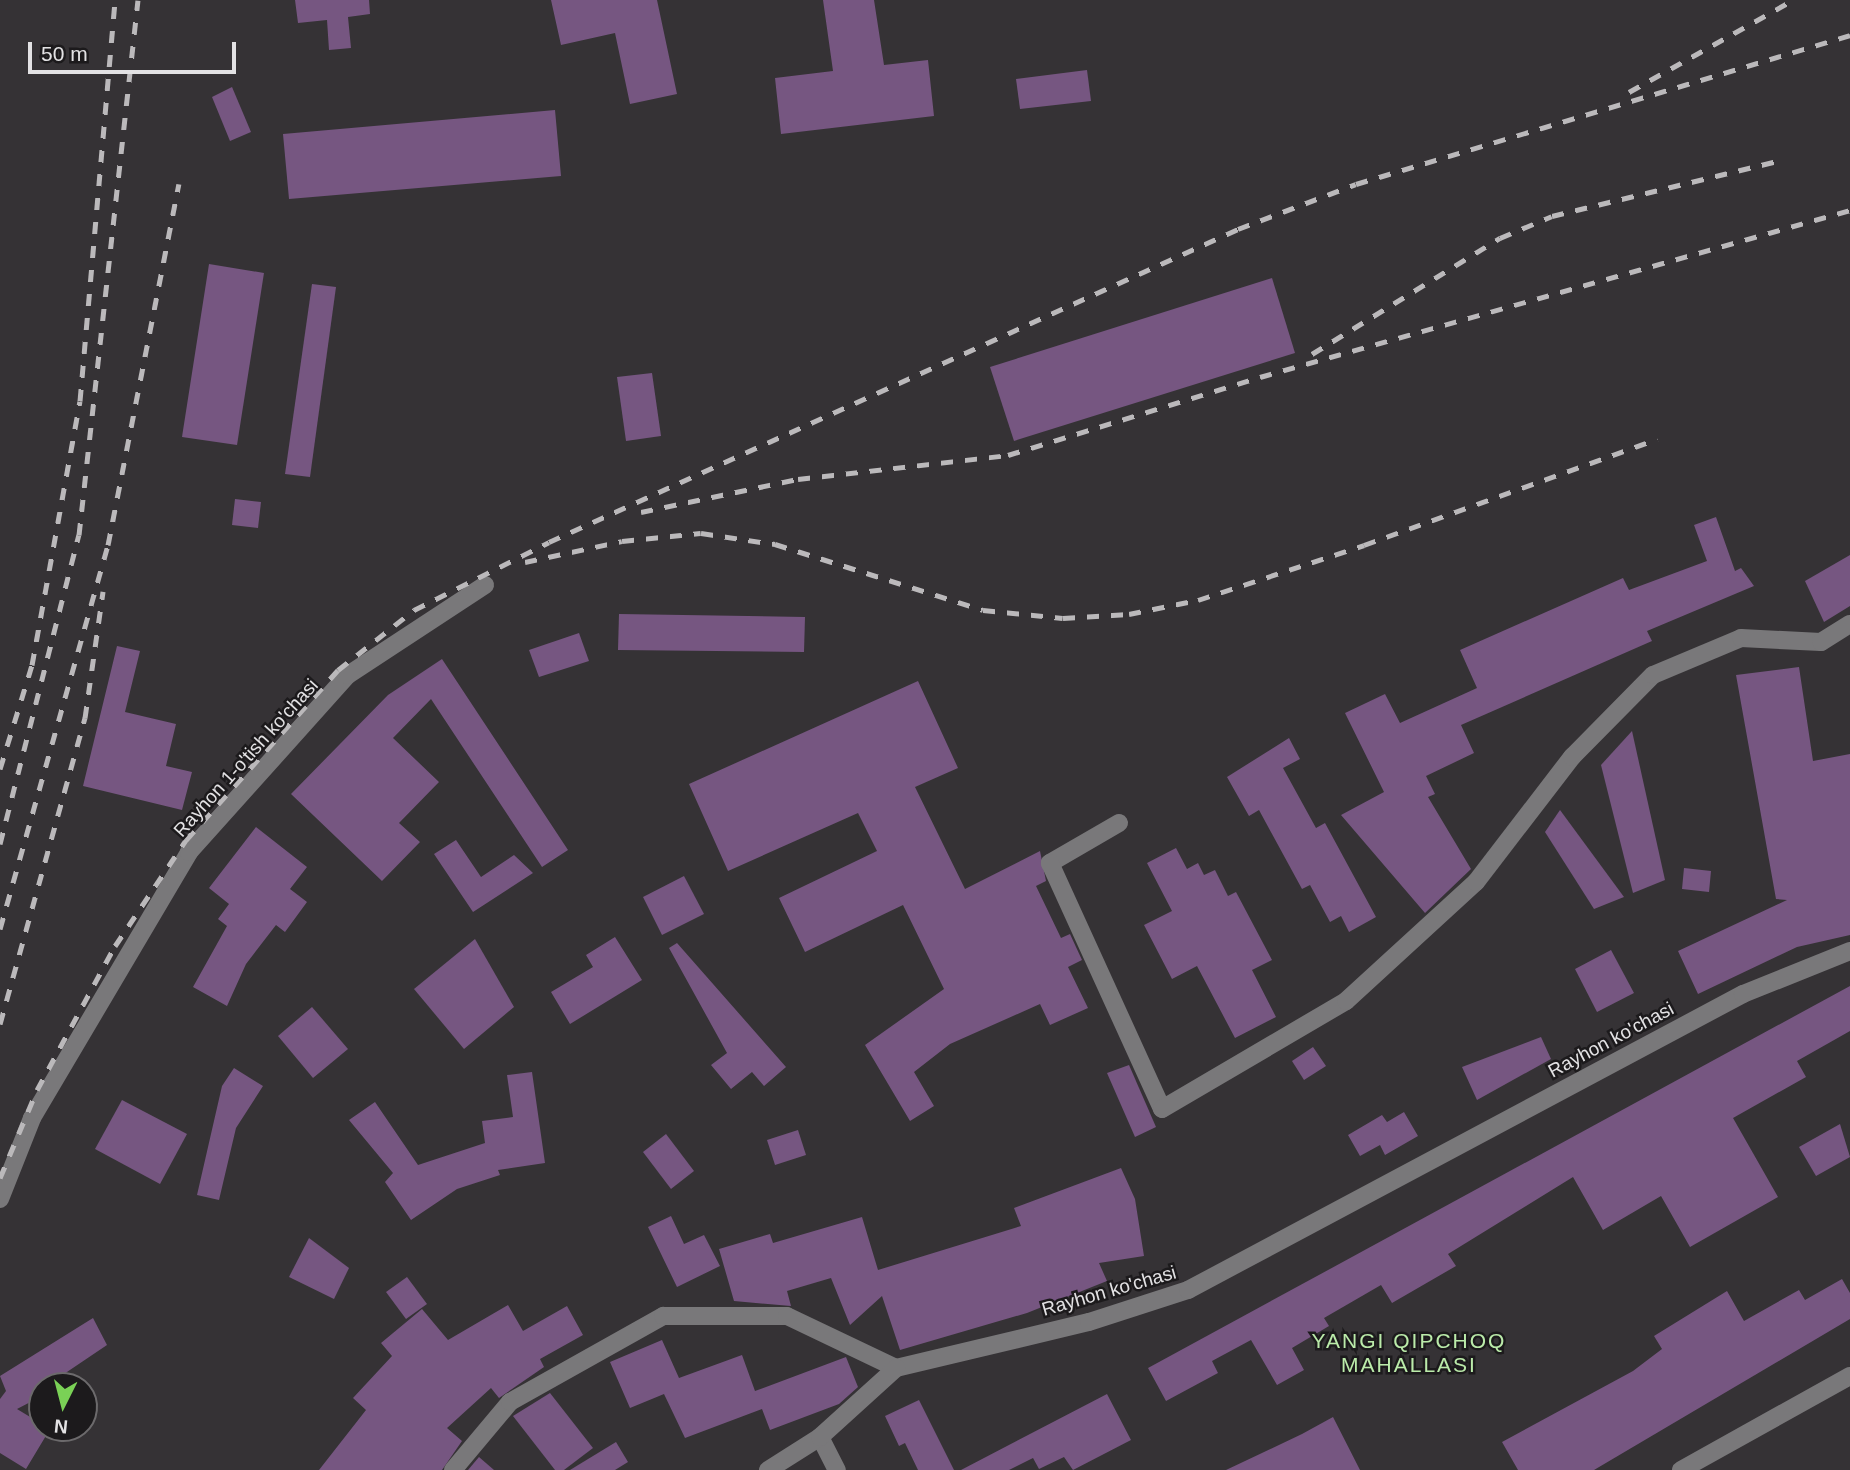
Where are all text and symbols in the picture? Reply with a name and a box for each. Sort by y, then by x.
scale bar [32,28,240,72]
text: 50 m [41,42,88,65]
street label: Rayhon 1-o'tish ko'chasi [169,674,323,842]
street label: Rayhon ko'chasi [1544,997,1678,1083]
street label: Rayhon ko'chasi [1039,1261,1179,1321]
district label: YANGI QIPCHOQ MAHALLASI [1313,1328,1505,1378]
north arrow [28,1372,98,1442]
text: N [53,1415,69,1438]

